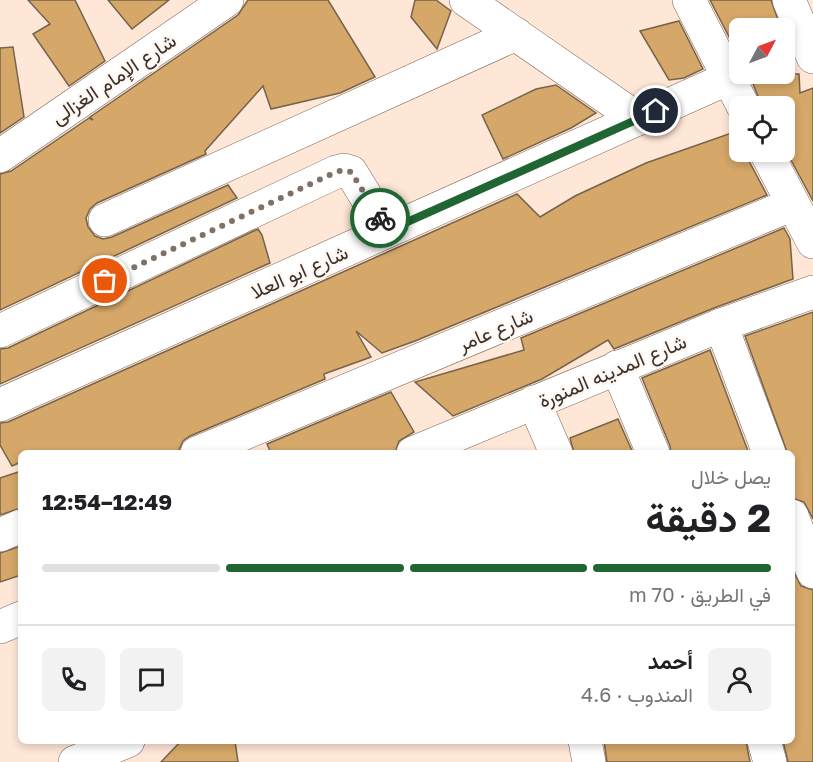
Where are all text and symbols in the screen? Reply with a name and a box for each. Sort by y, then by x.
north arrow [729,18,795,84]
map controls [729,18,795,162]
street label: شارع الإمام الغزالى [46,27,182,131]
pin [630,85,681,136]
icon: home [639,94,672,127]
button: locate [729,96,795,162]
courier [350,188,410,248]
icon: bike [364,202,397,235]
street label: شارع ابو العلا [247,239,352,306]
pin [79,255,130,306]
icon: bag [88,264,121,297]
street label: شارع عامر [453,302,537,359]
street label: شارع المدينه المنورة [535,328,691,415]
text: يصل خلال [691,464,771,488]
text: 12:49–12:54 [42,488,172,515]
text: 2 دقيقة [645,494,771,541]
text: في الطريق · 70 m [629,582,771,606]
text: أحمد [648,647,693,674]
button: phone [42,648,105,711]
button: chat [120,648,183,711]
button: person [708,648,771,711]
text: المندوب · 4.6 [581,682,693,706]

